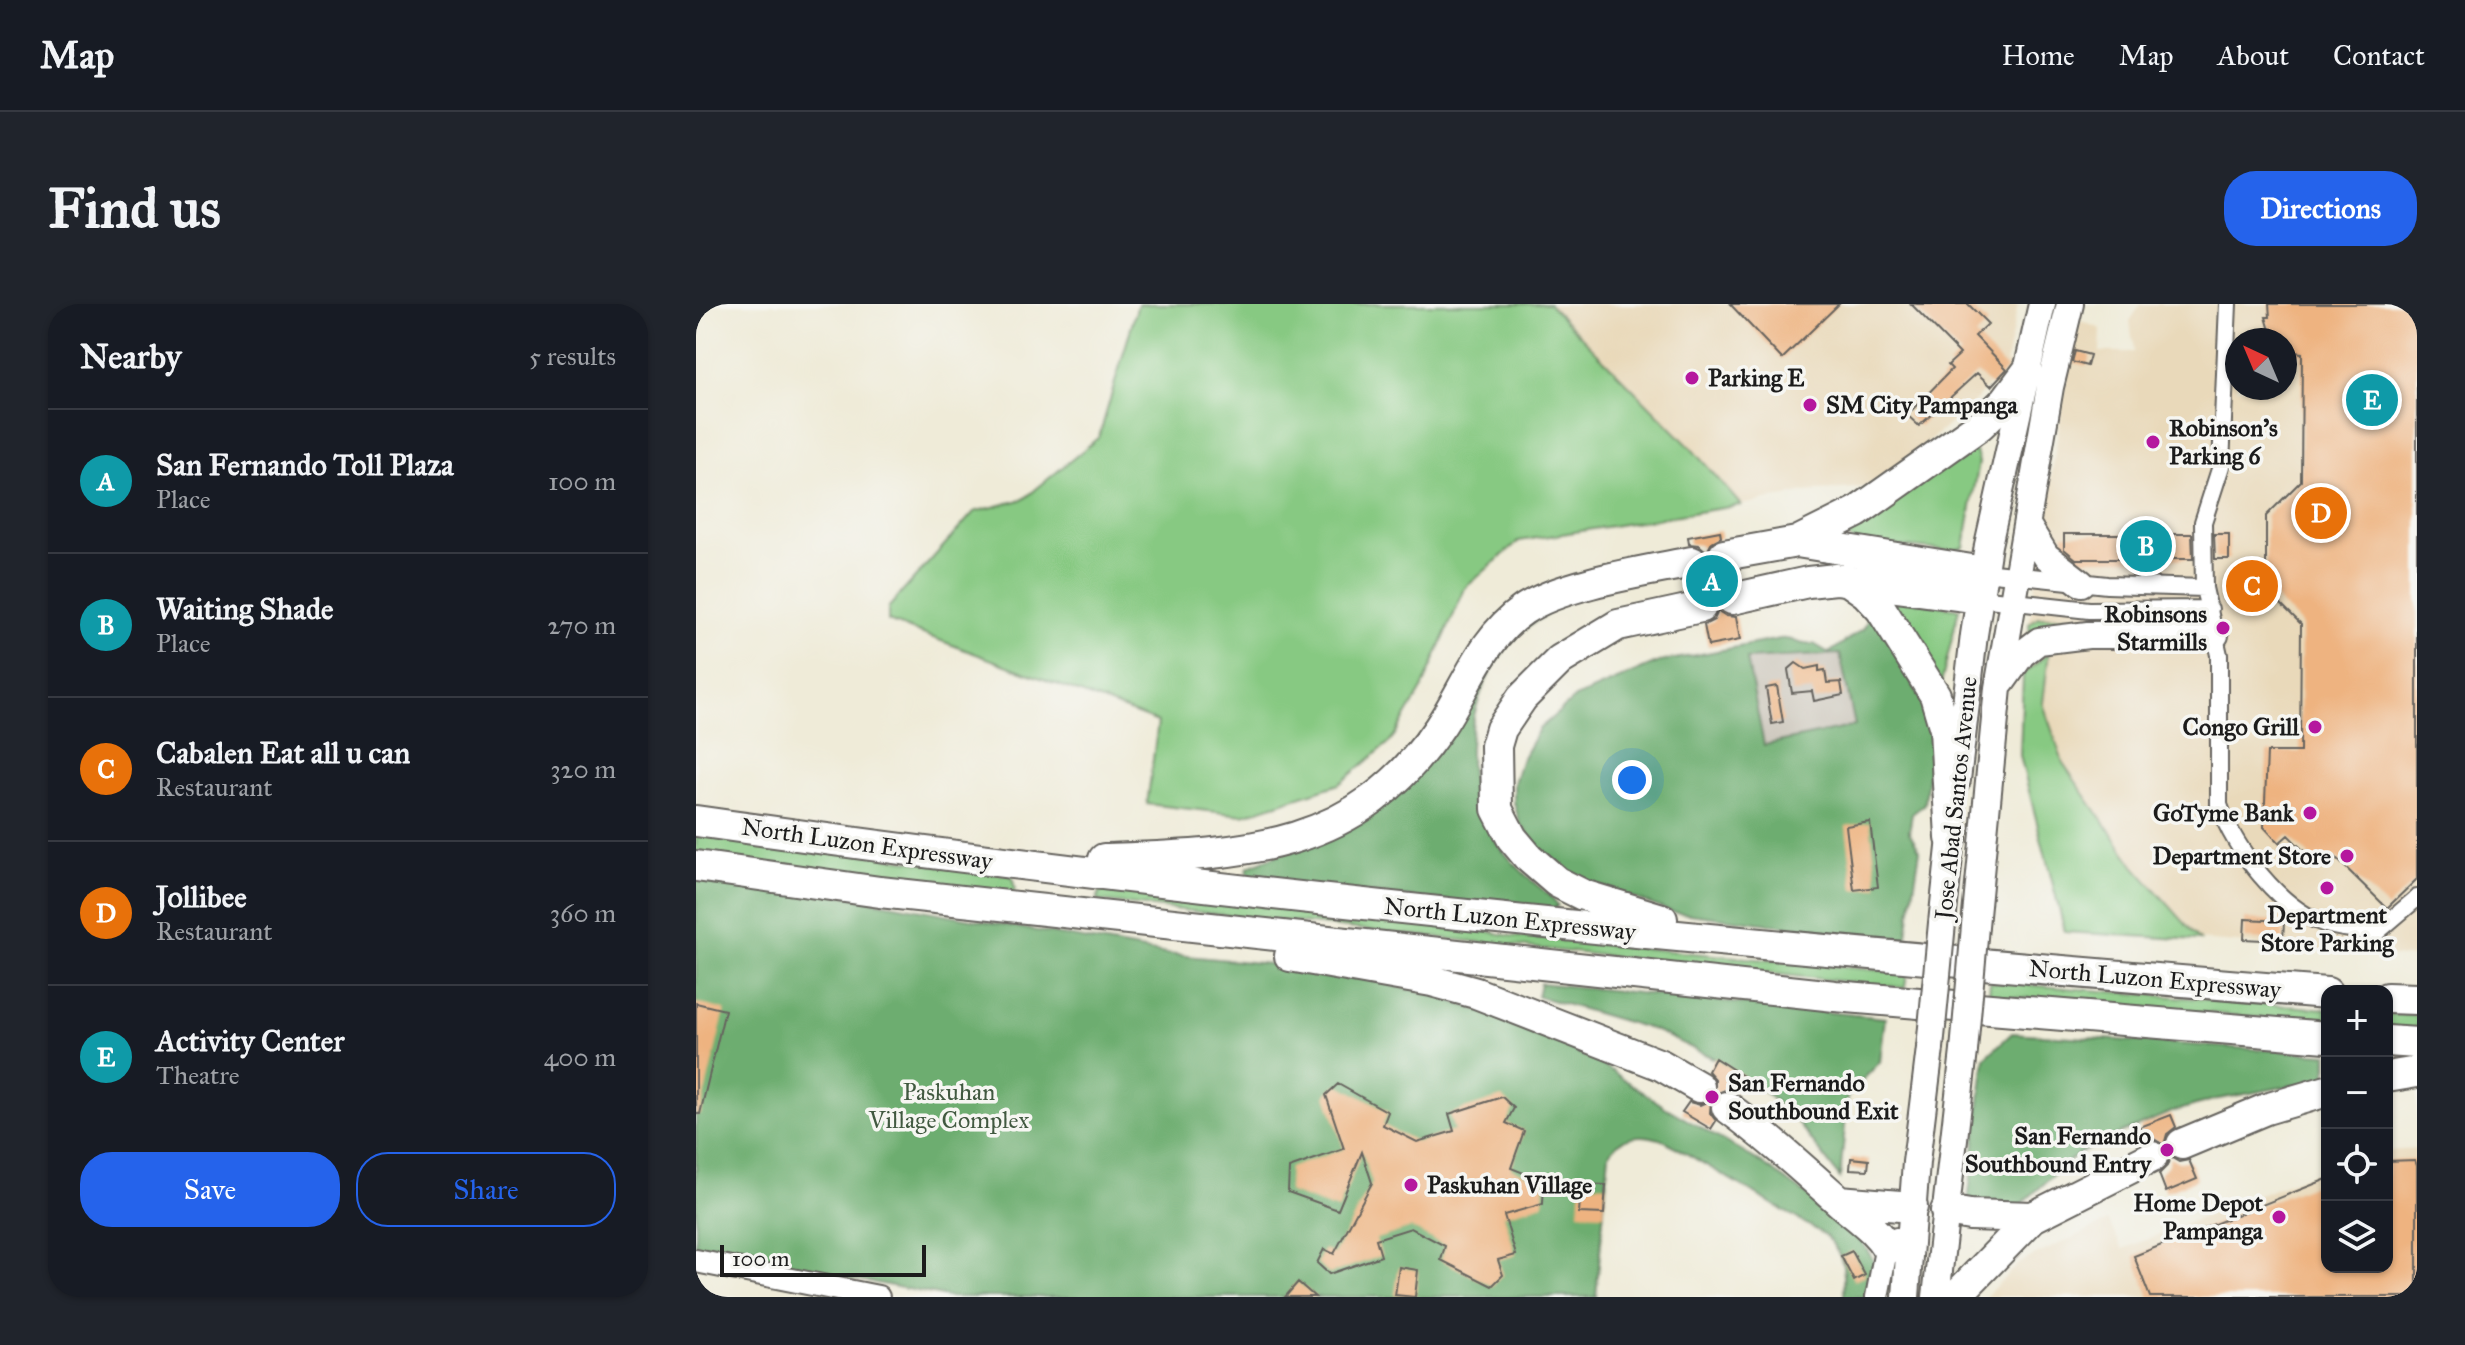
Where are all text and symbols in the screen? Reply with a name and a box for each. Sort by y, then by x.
text: Map [40,32,114,78]
text: Home [2002,38,2075,73]
text: Map [2119,38,2173,73]
text: About [2217,38,2289,73]
text: Contact [2333,38,2425,73]
button: Directions [2224,171,2417,246]
text: Find us [48,174,221,242]
north arrow [2225,328,2297,400]
text: Nearby [80,336,182,377]
text: 5 results [529,340,616,372]
place label: Parking E [1708,363,1805,393]
marker: Parking E [1683,369,1701,387]
pin: E [2346,370,2398,430]
place label: SM City Pampanga [1826,390,2018,420]
marker: SM City Pampanga [1801,396,1819,414]
place label: Robinson's Parking 6 [2169,413,2278,471]
marker: Robinson's Parking 6 [2144,433,2162,451]
text: San Fernando Toll Plaza [156,447,454,483]
text: A [97,465,115,497]
text: 100 m [548,465,616,497]
text: Place [156,483,211,515]
pin: D [2295,483,2347,543]
pin: B [2120,516,2172,576]
pin: A [1686,551,1738,611]
pin: C [2226,556,2278,616]
text: Waiting Shade [156,591,334,627]
place label: Robinsons Starmills [2104,599,2207,657]
text: B [97,609,115,641]
text: 270 m [547,609,616,641]
marker: Robinsons Starmills [2214,619,2232,637]
text: Place [156,627,211,659]
street label: Jose Abad Santos Avenue [1928,675,1984,924]
place label: Congo Grill [2183,712,2300,742]
marker: Congo Grill [2306,718,2324,736]
text: Cabalen Eat all u can [156,735,410,771]
text: C [97,753,115,785]
text: 320 m [550,753,616,785]
your location [1612,760,1652,800]
text: Restaurant [156,771,272,803]
place label: GoTyme Bank [2153,798,2295,828]
marker: GoTyme Bank [2301,804,2319,822]
street label: North Luzon Expressway [740,812,995,877]
place label: Department Store [2152,841,2331,871]
marker: Department Store [2338,847,2356,865]
text: Jollibee [156,879,247,915]
marker: Department Store Parking [2318,879,2336,897]
street label: North Luzon Expressway [1383,891,1638,947]
text: D [96,897,116,929]
text: 360 m [550,897,616,929]
place label: Department Store Parking [2261,900,2394,958]
text: Restaurant [156,915,272,947]
street label: North Luzon Expressway [2028,953,2283,1005]
map controls [2321,985,2393,1273]
button: + [2321,985,2393,1057]
text: Activity Center [156,1023,344,1059]
text: E [97,1041,115,1073]
text: 400 m [544,1041,616,1073]
button: − [2321,1057,2393,1129]
text: Theatre [156,1059,240,1091]
place label: San Fernando Southbound Exit [1728,1068,1899,1126]
park label: Paskuhan Village Complex [868,1077,1030,1135]
marker: San Fernando Southbound Exit [1703,1088,1721,1106]
place label: San Fernando Southbound Entry [1965,1121,2153,1179]
button: locate [2321,1129,2393,1201]
marker: San Fernando Southbound Entry [2158,1141,2176,1159]
button: Save [80,1152,340,1227]
button: Share [356,1152,616,1227]
place label: Paskuhan Village [1427,1170,1592,1200]
marker: Paskuhan Village [1402,1176,1420,1194]
place label: Home Depot Pampanga [2133,1188,2264,1246]
button: layers [2321,1201,2393,1273]
marker: Home Depot Pampanga [2270,1208,2288,1226]
scale bar [720,1241,926,1277]
text: 100 m [732,1245,789,1272]

